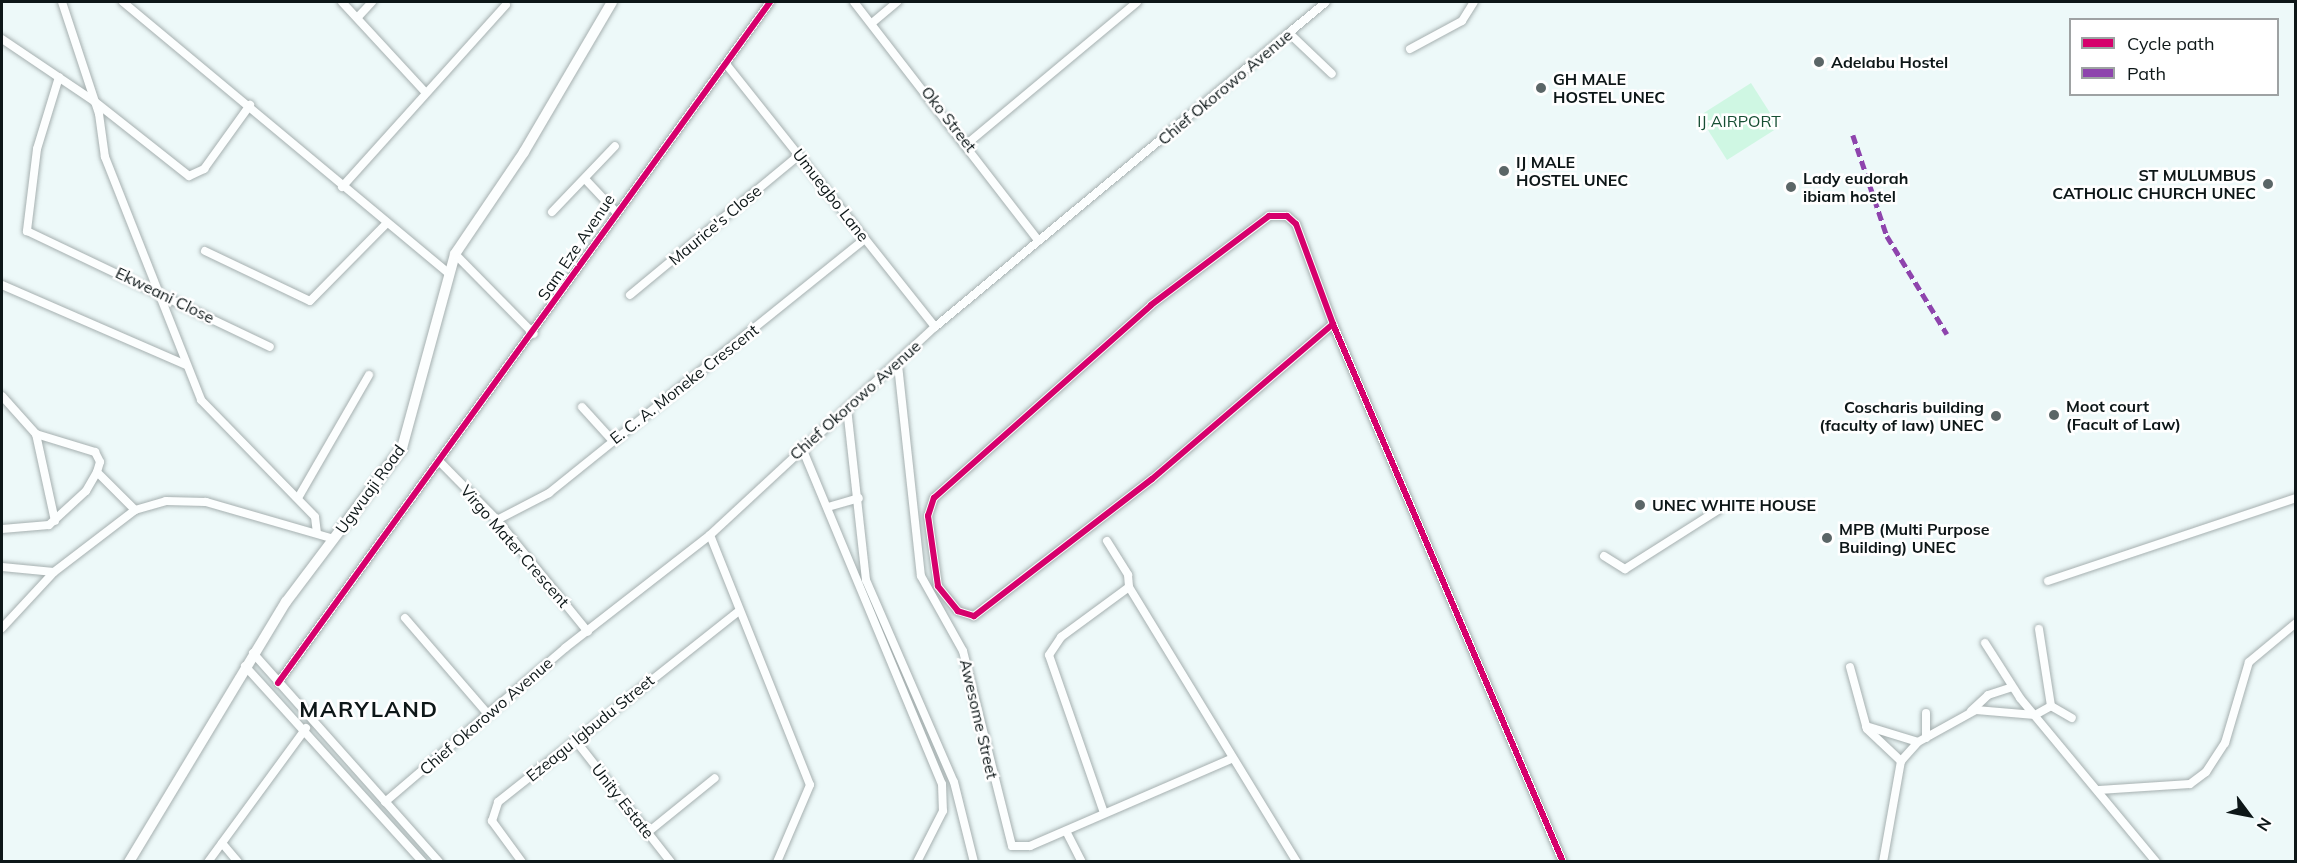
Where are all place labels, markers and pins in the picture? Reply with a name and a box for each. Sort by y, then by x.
place label: Adelabu Hostel [1831,52,1948,72]
marker: Adelabu Hostel [1812,55,1826,69]
place label: GH MALE HOSTEL UNEC [1553,69,1665,107]
marker: GH MALE HOSTEL UNEC [1534,81,1548,95]
place label: IJ MALE HOSTEL UNEC [1516,152,1628,190]
marker: IJ MALE HOSTEL UNEC [1497,164,1511,178]
place label: ST MULUMBUS CATHOLIC CHURCH UNEC [2052,165,2256,203]
place label: Lady eudorah ibiam hostel [1803,168,1908,206]
marker: ST MULUMBUS CATHOLIC CHURCH UNEC [2261,177,2275,191]
marker: Lady eudorah ibiam hostel [1784,180,1798,194]
place label: Moot court (Facult of Law) [2066,396,2181,434]
place label: Coscharis building (faculty of law) UNEC [1819,397,1984,435]
marker: Moot court (Facult of Law) [2047,408,2061,422]
marker: Coscharis building (faculty of law) UNEC [1989,409,2003,423]
place label: UNEC WHITE HOUSE [1652,495,1816,515]
marker: UNEC WHITE HOUSE [1633,498,1647,512]
place label: MPB (Multi Purpose Building) UNEC [1839,519,1989,557]
marker: MPB (Multi Purpose Building) UNEC [1820,531,1834,545]

